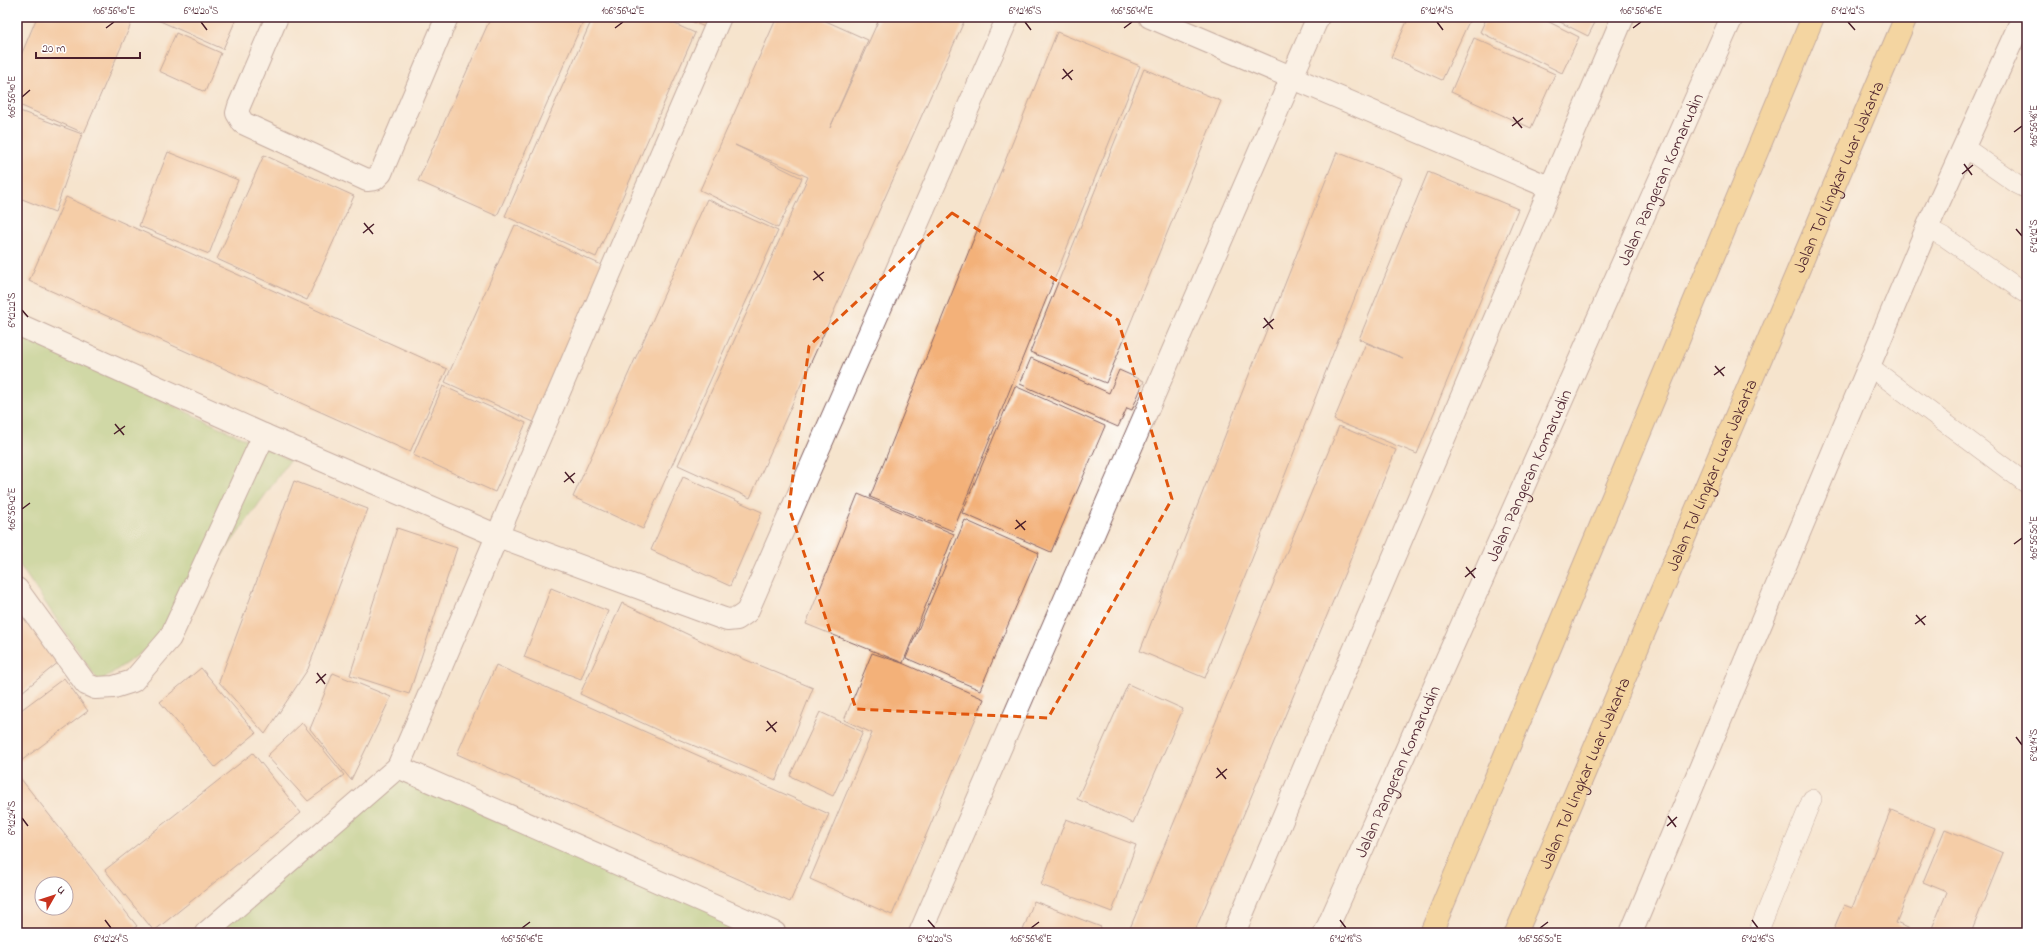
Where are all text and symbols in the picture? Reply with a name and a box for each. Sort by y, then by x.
text: 106°56'40"E [93,4,135,19]
text: 6°12'20"S [184,4,219,19]
text: 106°56'42"E [601,4,645,19]
text: 6°12'16"S [1009,4,1042,19]
text: 106°56'44"E [1111,4,1153,19]
text: 6°12'14"S [1421,4,1454,19]
text: 106°56'46"E [1620,4,1662,19]
text: 6°12'12"S [1831,4,1865,19]
scale bar [36,34,140,60]
text: 20 m [42,40,65,58]
text: 106°56'40"E [5,76,20,118]
street label: Jalan Tol Lingkar Luar Jakarta [1787,77,1891,277]
street label: Jalan Pangeran Komarudin [1612,89,1711,270]
text: 106°56'48"E [2027,105,2042,147]
text: 6°12'12"S [2027,219,2042,253]
text: 6°12'22"S [5,292,20,327]
street label: Jalan Tol Lingkar Luar Jakarta [1660,375,1764,575]
street label: Jalan Pangeran Komarudin [1481,386,1579,566]
text: 106°56'42"E [5,487,20,531]
text: 106°56'50"E [2027,516,2042,560]
street label: Jalan Tol Lingkar Luar Jakarta [1534,674,1638,873]
street label: Jalan Pangeran Komarudin [1349,682,1448,862]
text: 6°12'14"S [2027,728,2042,761]
text: 6°12'24"S [5,800,20,835]
north arrow [34,876,74,916]
text: U [53,883,69,898]
text: 6°12'24"S [94,932,129,947]
text: 106°56'46"E [501,932,543,947]
text: 6°12'20"S [918,932,953,947]
text: 106°56'48"E [1010,932,1052,947]
text: 6°12'18"S [1330,932,1363,947]
text: 106°56'50"E [1518,932,1562,947]
text: 6°12'16"S [1742,932,1775,947]

